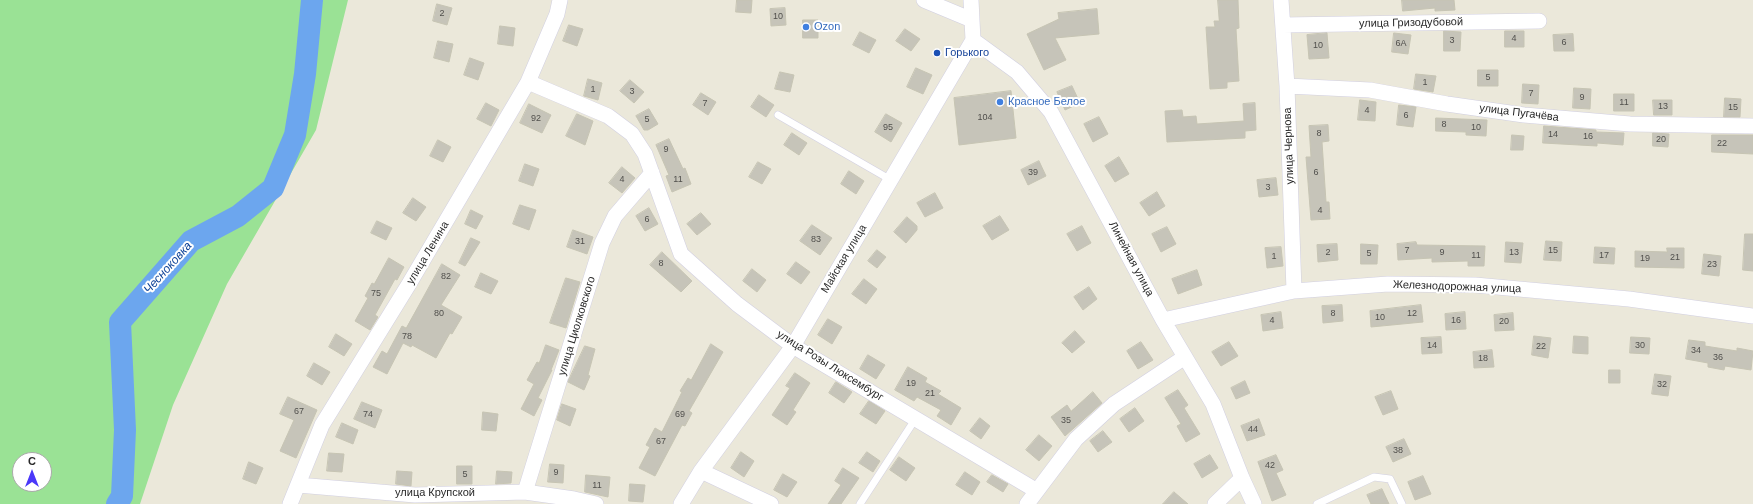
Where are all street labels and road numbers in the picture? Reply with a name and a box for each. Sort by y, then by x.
street label: улица Гризодубовой [1359,15,1463,31]
street label: улица Пугачёва [1478,102,1560,124]
street label: улица Чернова [1281,107,1297,185]
street label: улица Ленина [404,219,452,287]
street label: Линейная улица [1106,219,1156,299]
street label: Майская улица [818,222,870,296]
street label: улица Циолковского [556,275,598,377]
street label: Железнодорожная улица [1393,278,1521,296]
street label: улица Розы Люксембург [774,328,886,404]
street label: улица Крупской [395,486,475,500]

